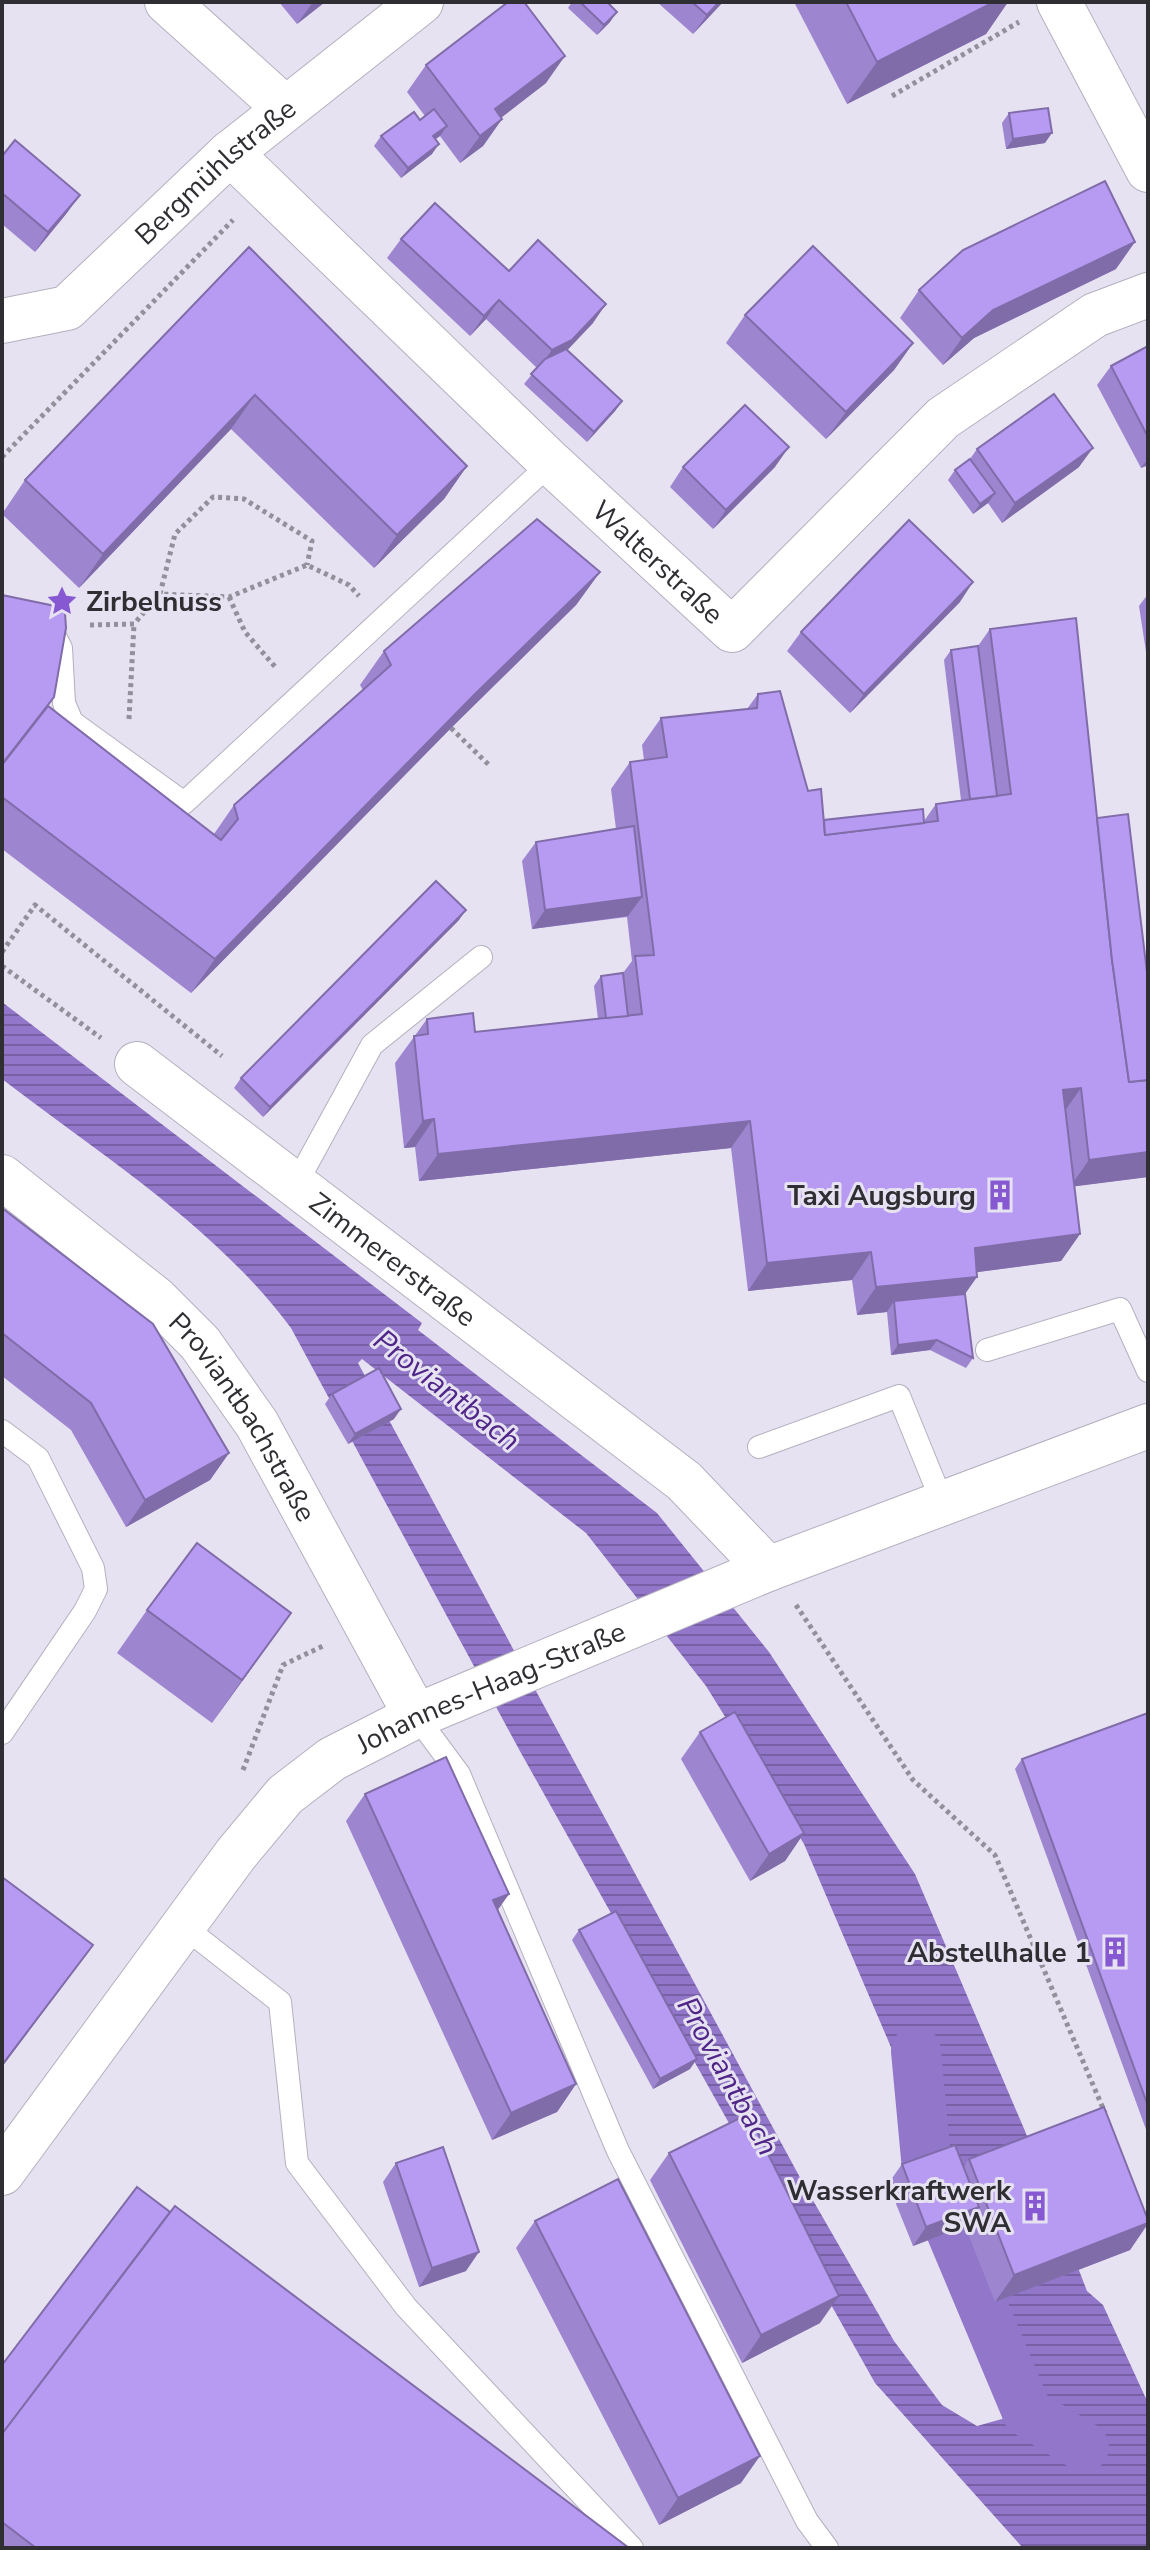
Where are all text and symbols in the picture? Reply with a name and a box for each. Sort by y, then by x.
street label: Bergmühlstraße [127,90,304,254]
street label: Walterstraße [583,492,732,633]
place label: Zirbelnuss [86,583,222,621]
place icon: Zirbelnuss [45,584,79,618]
place label: Taxi Augsburg [787,1177,976,1215]
building icon: Taxi Augsburg [983,1178,1017,1212]
street label: Zimmererstraße [301,1184,484,1336]
street label: Proviantbachstraße [160,1304,325,1529]
water label: Proviantbach [365,1320,529,1461]
street label: Johannes-Haag-Straße [349,1613,631,1764]
place label: Abstellhalle 1 [907,1934,1091,1972]
building icon: Abstellhalle 1 [1098,1935,1132,1969]
water label: Proviantbach [667,1989,788,2163]
place label: Wasserkraftwerk SWA [786,2172,1012,2242]
building icon: Wasserkraftwerk SWA [1018,2189,1052,2223]

